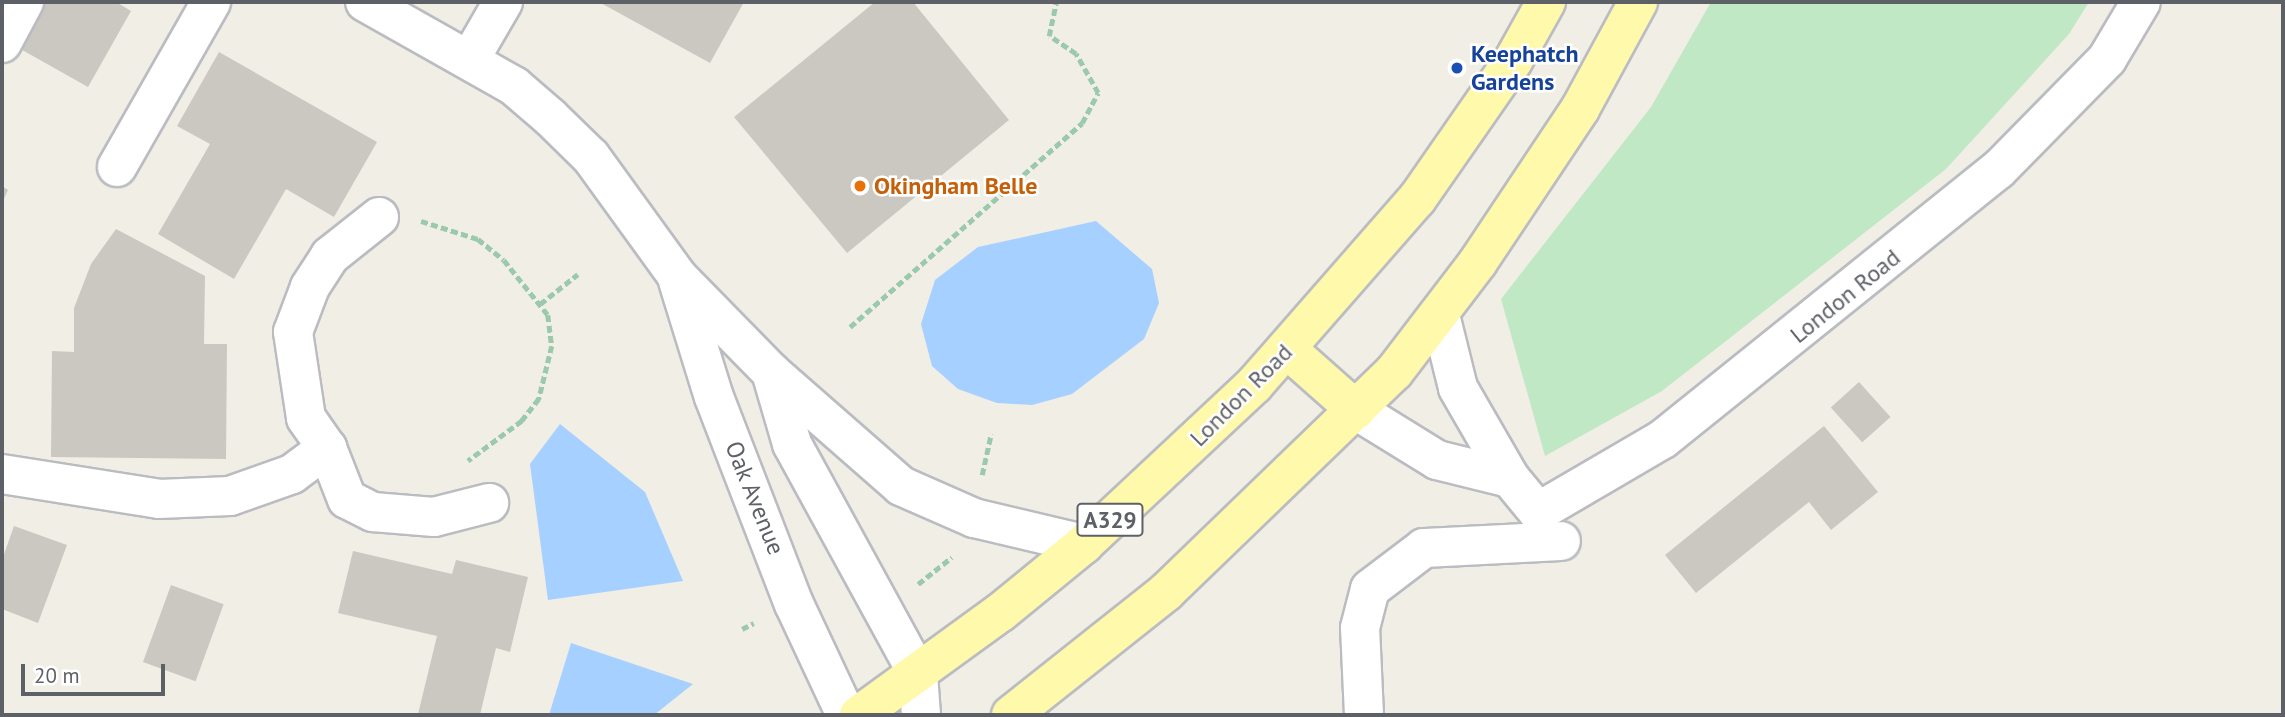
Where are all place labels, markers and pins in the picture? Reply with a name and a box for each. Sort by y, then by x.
place label: Keephatch Gardens [1471,40,1579,96]
marker: Keephatch Gardens [1449,60,1465,76]
place label: Okingham Belle [874,172,1037,200]
marker: Okingham Belle [852,178,868,194]

